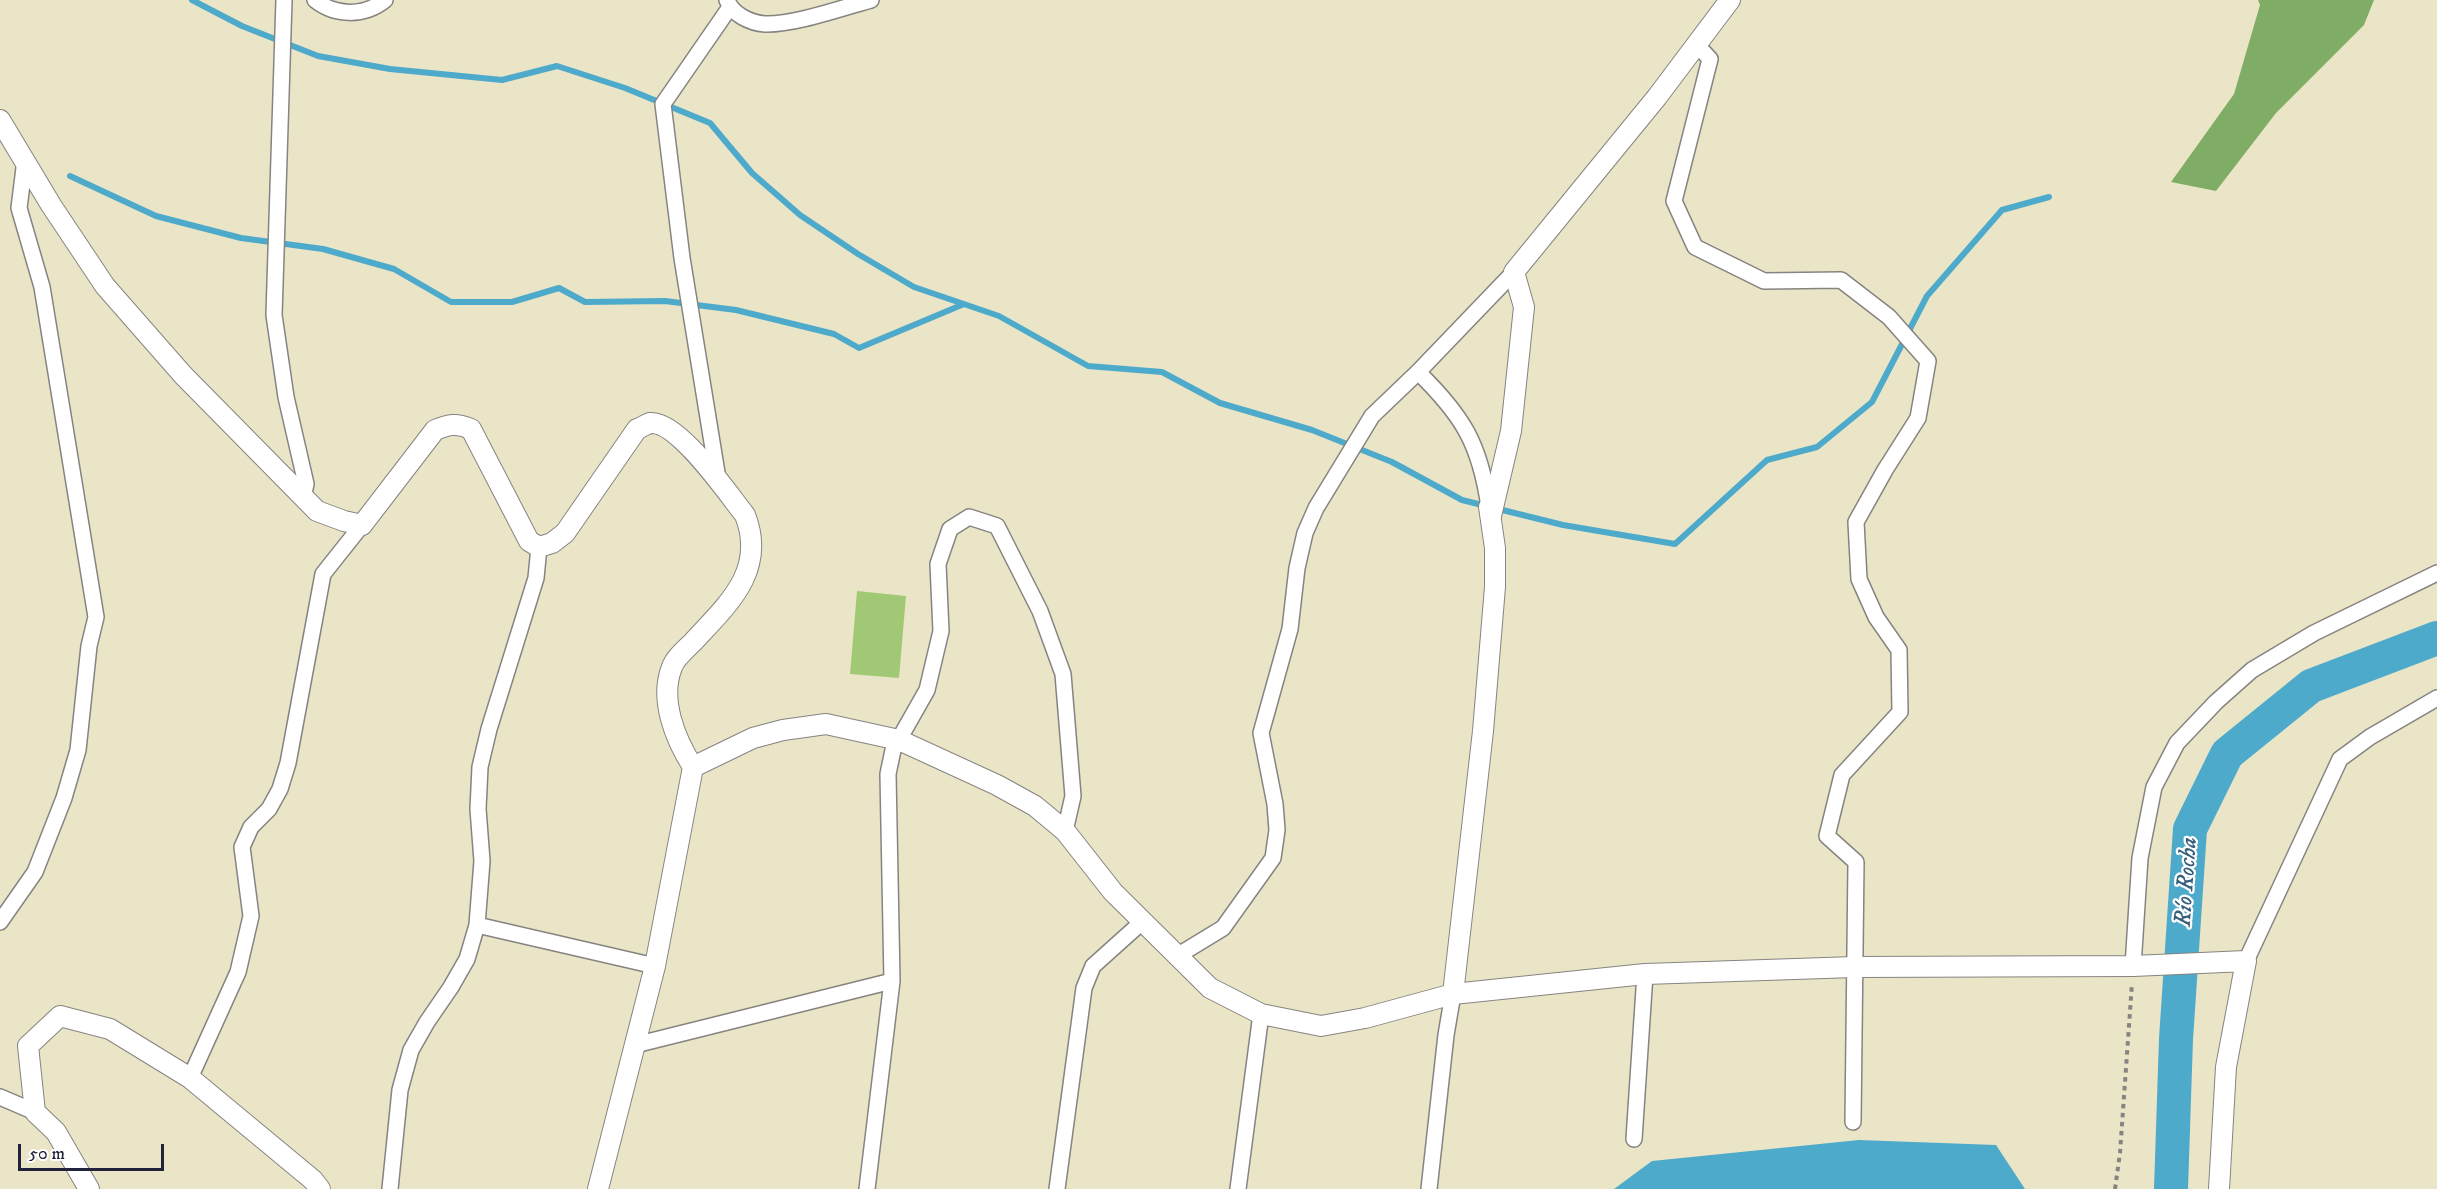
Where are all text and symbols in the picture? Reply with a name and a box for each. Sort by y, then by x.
water label: Río Rocha [2171,836,2205,928]
scale bar [21,1132,166,1170]
text: 50 m [29,1143,65,1165]

